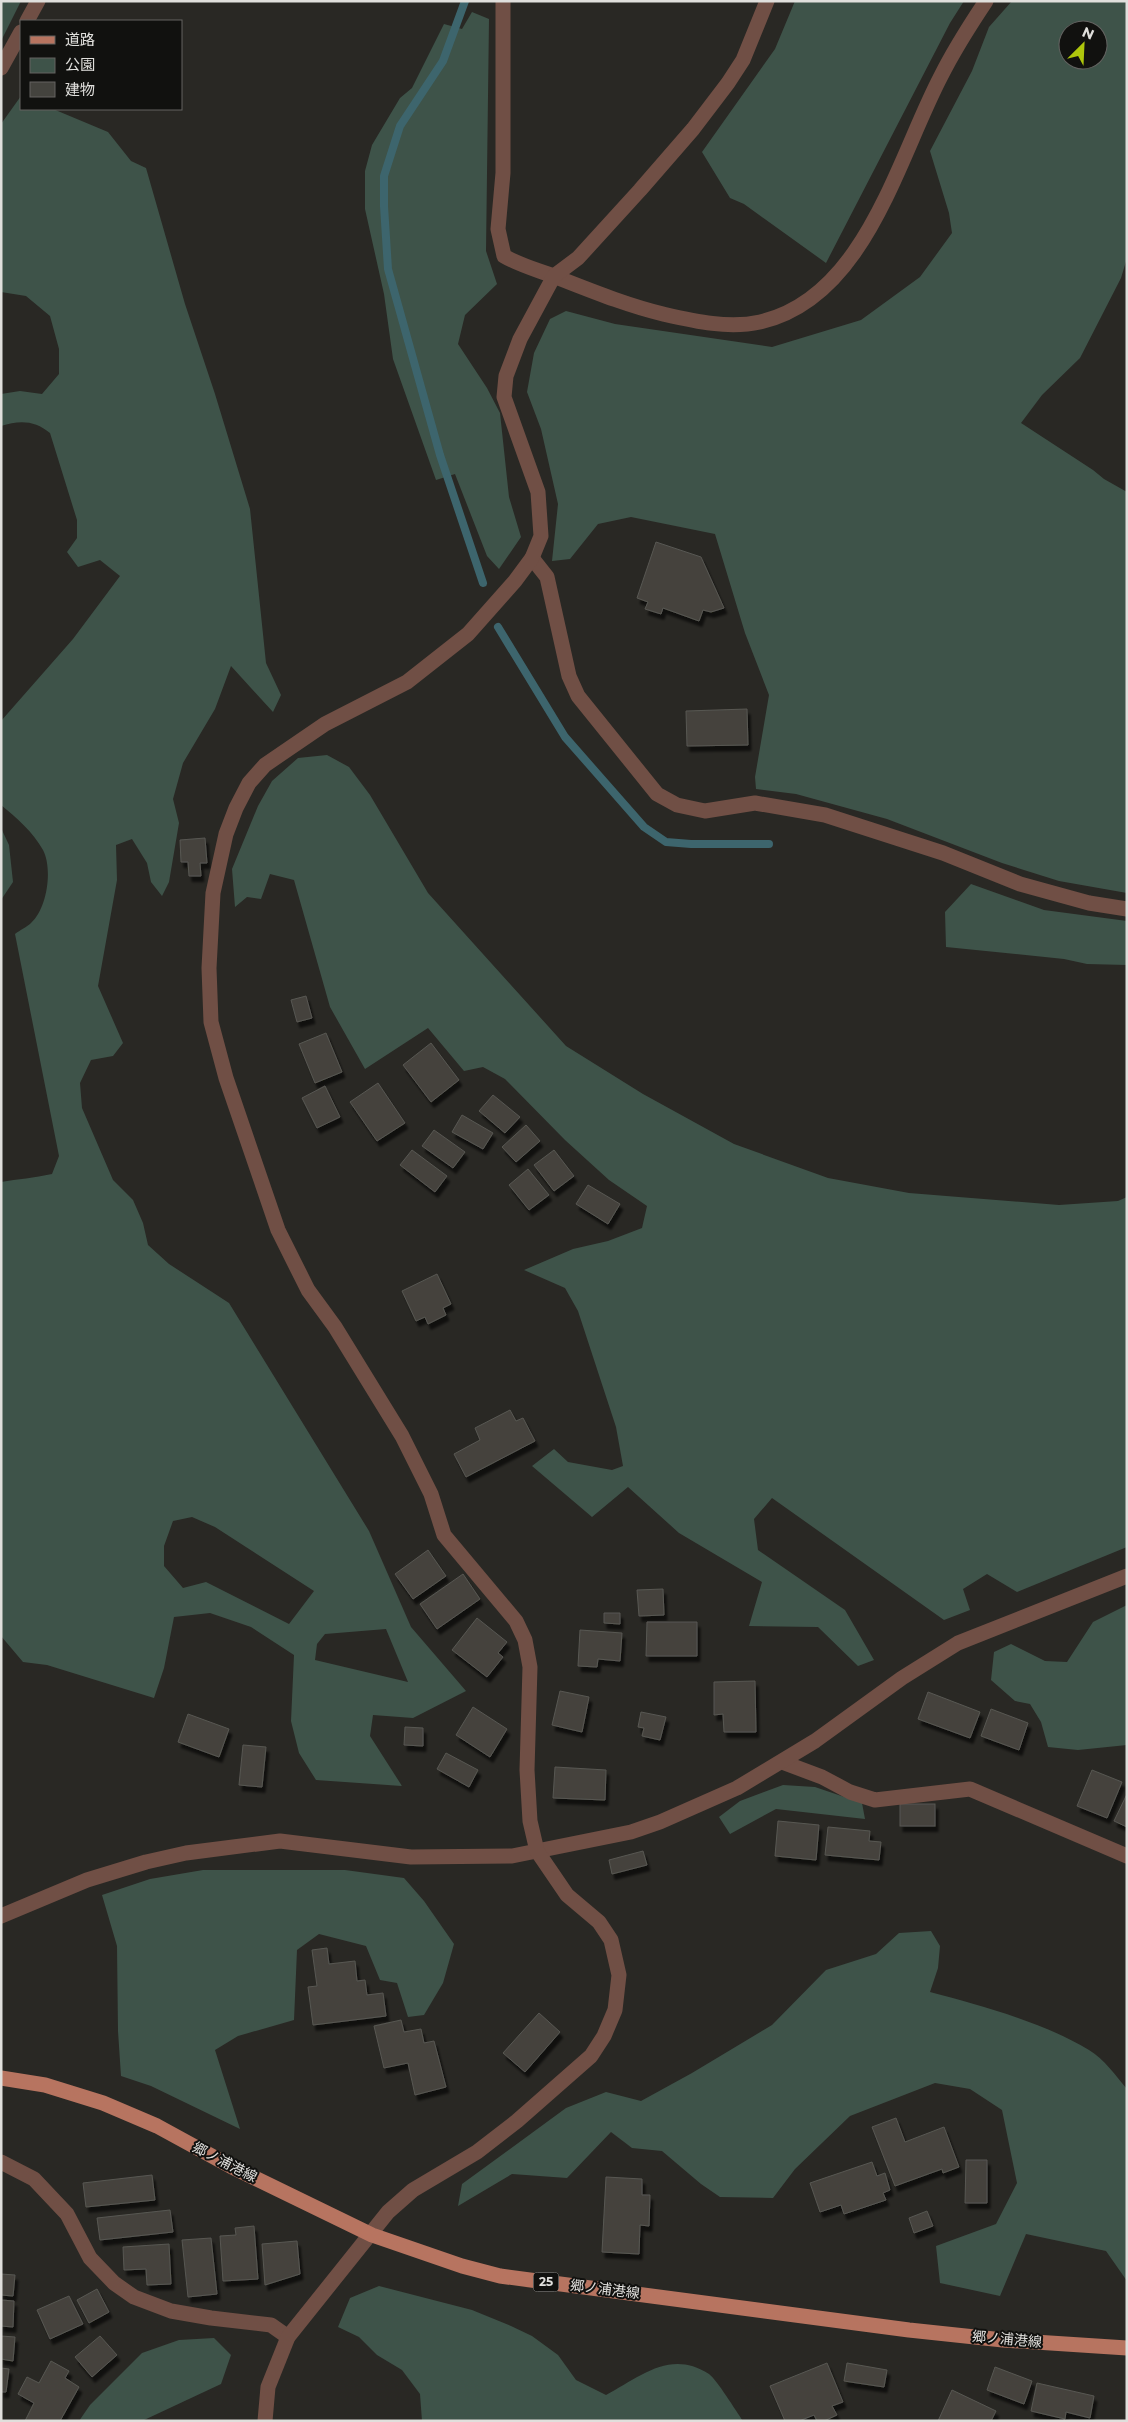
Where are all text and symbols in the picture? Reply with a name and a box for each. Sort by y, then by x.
legend [20,20,182,110]
north arrow [1058,20,1108,70]
text: N [1079,23,1097,44]
text: 道路 [65,30,95,49]
text: 公園 [65,55,95,74]
text: 建物 [65,80,95,99]
street label: 郷ノ浦港線 [190,2138,260,2186]
road number: 25 [534,2272,558,2292]
street label: 郷ノ浦港線 [569,2276,641,2302]
street label: 郷ノ浦港線 [971,2327,1043,2351]

